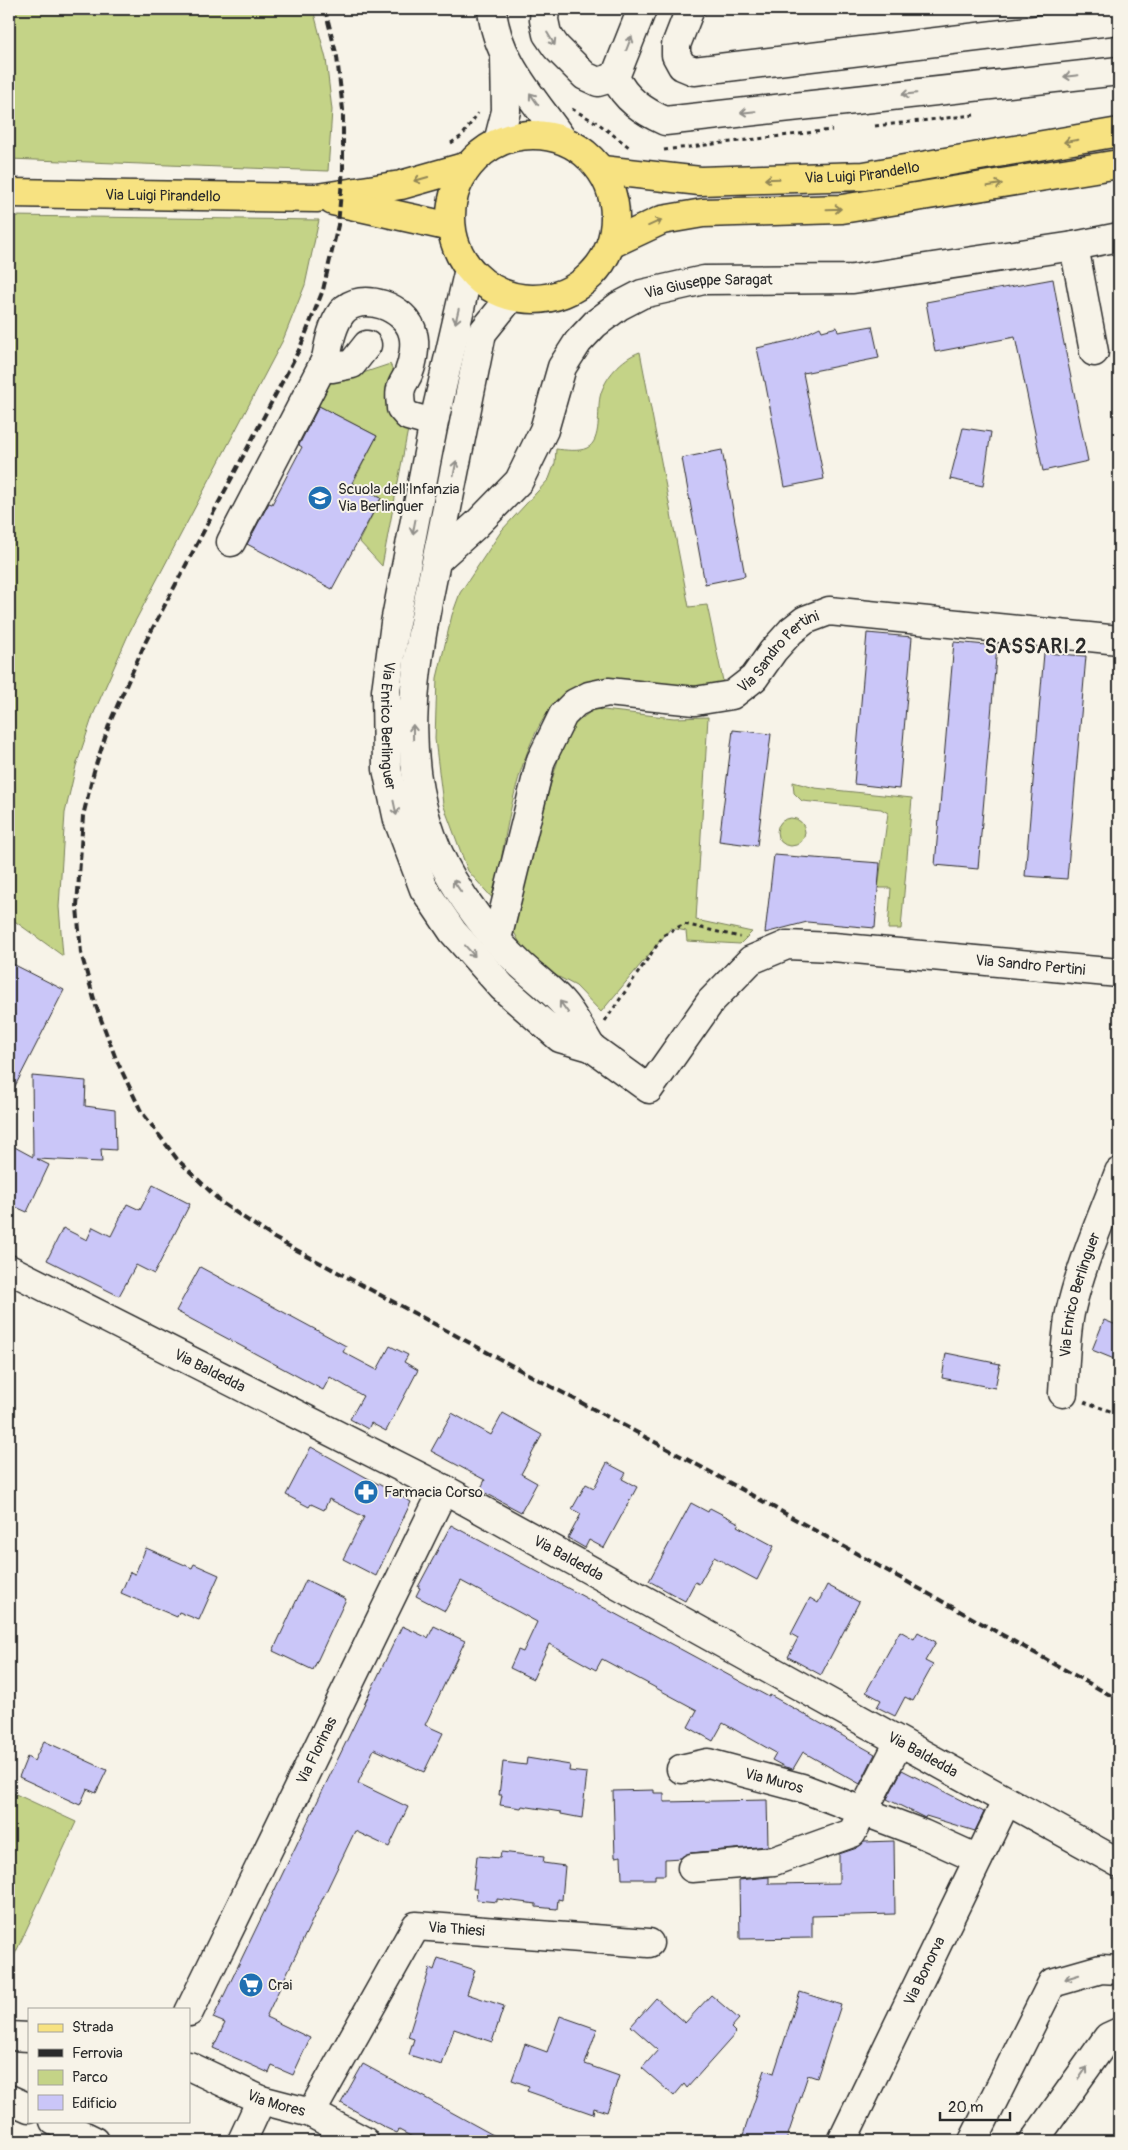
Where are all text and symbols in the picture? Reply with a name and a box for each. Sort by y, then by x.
one-way arrow [546,31,556,46]
one-way arrow [625,36,634,51]
one-way arrow [1063,71,1079,81]
one-way arrow [902,89,918,99]
one-way arrow [529,92,539,106]
one-way arrow [740,107,756,117]
one-way arrow [1064,136,1080,146]
street label: Via Luigi Pirandello [804,158,921,188]
one-way arrow [764,174,780,183]
one-way arrow [413,175,429,185]
one-way arrow [986,179,1002,189]
street label: Via Luigi Pirandello [105,186,221,206]
one-way arrow [826,204,842,213]
one-way arrow [648,218,663,228]
street label: Via Giuseppe Saragat [643,271,773,303]
one-way arrow [452,308,461,324]
one-way arrow [451,460,460,476]
place label: Scuola dell'Infanzia Via Berlinguer [338,480,459,516]
school or university icon: Scuola dell'Infanzia Via Berlinguer [307,485,333,511]
one-way arrow [408,518,418,534]
street label: Via Sandro Pertini [734,606,822,697]
district label: SASSARI 2 [985,634,1087,659]
street label: Via Enrico Berlinguer [376,660,400,792]
one-way arrow [408,724,417,740]
one-way arrow [391,800,401,816]
one-way arrow [452,879,462,893]
one-way arrow [464,944,475,957]
street label: Via Sandro Pertini [975,951,1086,980]
one-way arrow [559,1000,570,1014]
street label: Via Enrico Berlinguer [1056,1229,1105,1358]
street label: Via Baldedda [171,1345,248,1397]
pharmacy icon: Farmacia Corso [353,1479,379,1505]
place label: Farmacia Corso [384,1483,483,1502]
street label: Via Baldedda [530,1531,607,1586]
street label: Via Florinas [293,1714,342,1787]
street label: Via Baldedda [884,1728,961,1782]
street label: Via Muros [742,1764,806,1798]
street label: Via Thiesi [427,1918,486,1941]
street label: Via Bonorva [900,1933,949,2009]
supermarket icon: Crai [238,1972,264,1998]
one-way arrow [1064,1973,1080,1983]
place label: Crai [268,1976,293,1995]
legend [28,2008,190,2122]
text: Strada [72,2018,113,2037]
text: Ferrovia [72,2044,123,2063]
one-way arrow [1078,2066,1088,2080]
text: Parco [72,2068,108,2087]
street label: Via Mores [244,2086,307,2121]
scale bar [940,2090,1010,2122]
text: Edificio [72,2094,117,2113]
text: 20 m [948,2098,983,2117]

